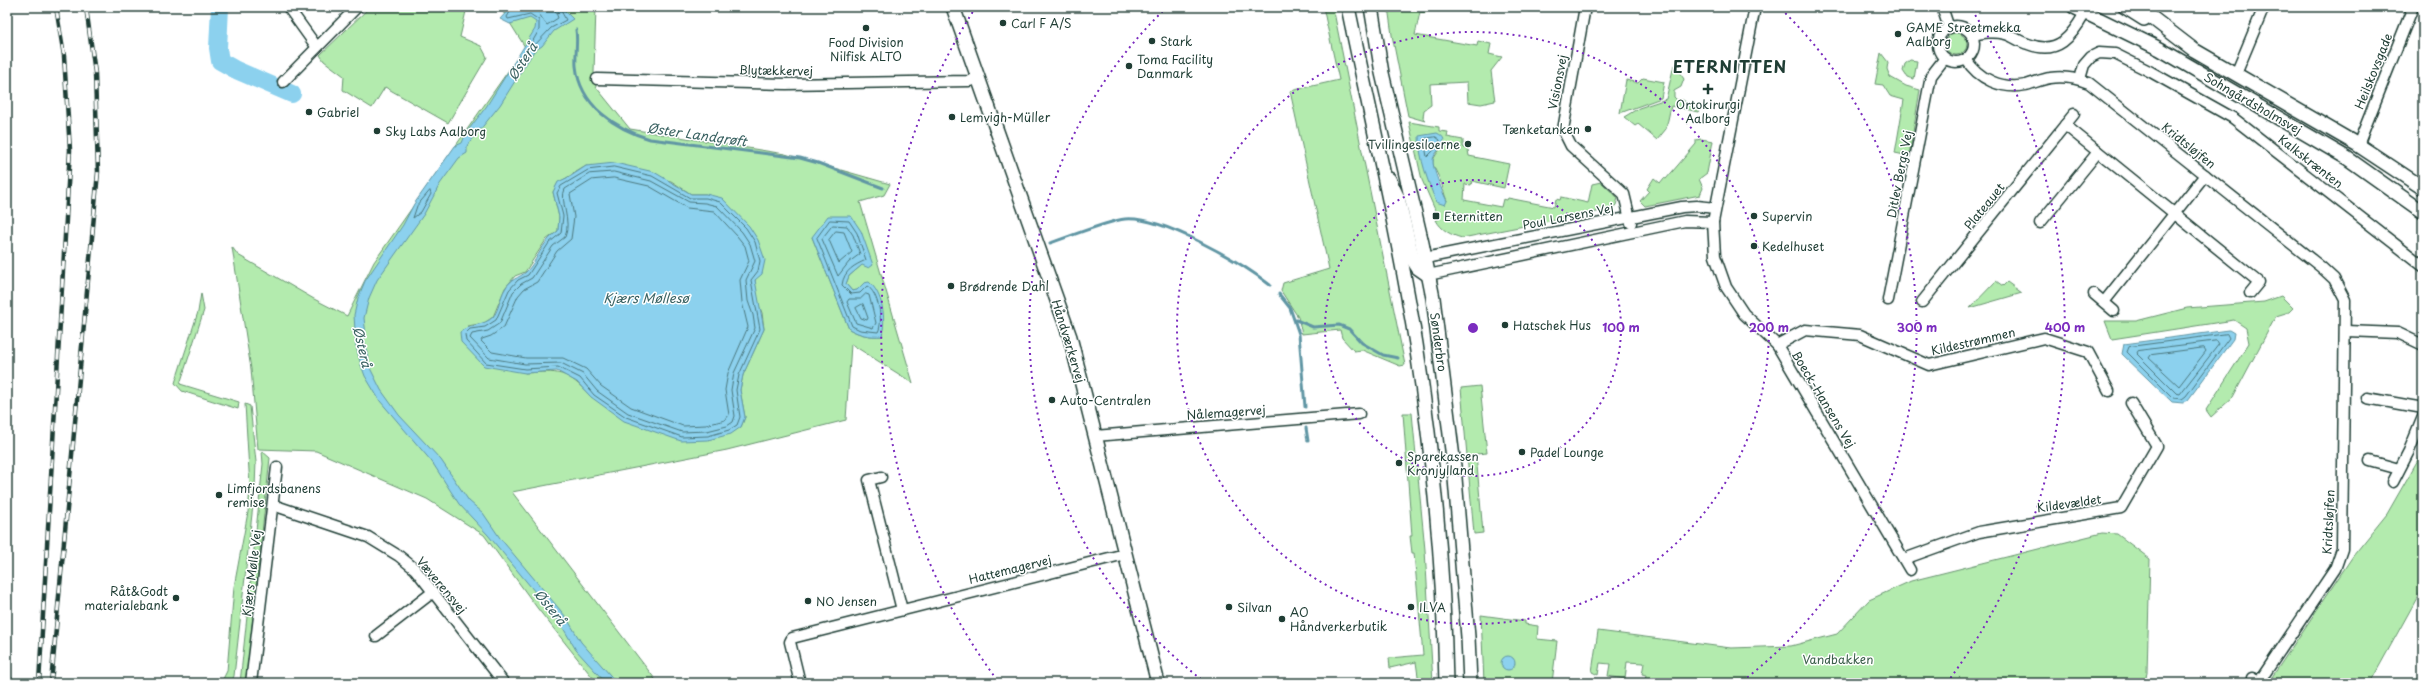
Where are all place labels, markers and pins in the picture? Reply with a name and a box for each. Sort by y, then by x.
place label: Carl F A/S [1011,14,1071,32]
marker: Carl F A/S [998,18,1008,28]
place label: GAME Streetmekka Aalborg [1906,18,2021,50]
marker: Food Division Nilfisk ALTO [861,23,871,33]
marker: GAME Streetmekka Aalborg [1893,29,1903,39]
place label: Stark [1160,32,1192,50]
place label: Food Division Nilfisk ALTO [828,33,904,65]
marker: Stark [1147,36,1157,46]
place label: Toma Facility Danmark [1137,50,1213,82]
marker: Toma Facility Danmark [1124,61,1134,71]
marker: Ortokirurgi Aalborg [1702,83,1714,95]
place label: Ortokirurgi Aalborg [1676,95,1740,127]
place label: Gabriel [317,103,359,121]
marker: Gabriel [304,107,314,117]
place label: Lemvigh-Müller [960,108,1051,126]
marker: Lemvigh-Müller [947,112,957,122]
place label: Tænketanken [1502,120,1580,138]
place label: Sky Labs Aalborg [385,122,486,140]
marker: Tænketanken [1583,124,1593,134]
marker: Sky Labs Aalborg [372,126,382,136]
place label: Tvillingesiloerne [1368,135,1460,153]
marker: Tvillingesiloerne [1463,139,1473,149]
place label: Eternitten [1444,207,1503,225]
place label: Supervin [1762,207,1812,225]
marker: Eternitten [1431,211,1441,221]
marker: Supervin [1749,211,1759,221]
place label: Kedelhuset [1762,237,1824,255]
marker: Kedelhuset [1749,241,1759,251]
place label: Brødrende Dahl [959,277,1049,295]
marker: Brødrende Dahl [946,281,956,291]
place label: Hatschek Hus [1513,316,1592,334]
marker: Hatschek Hus [1500,320,1510,330]
centre of rings [1466,321,1480,335]
place label: Auto-Centralen [1060,391,1151,409]
marker: Auto-Centralen [1047,395,1057,405]
place label: Padel Lounge [1530,443,1604,461]
place label: Sparekassen Kronjylland [1407,447,1479,479]
marker: Padel Lounge [1517,447,1527,457]
marker: Sparekassen Kronjylland [1394,458,1404,468]
place label: Limfjordsbanens remise [227,479,321,511]
marker: Limfjordsbanens remise [214,490,224,500]
place label: Råt&Godt materialebank [84,582,168,614]
place label: NO Jensen [816,592,877,610]
marker: Råt&Godt materialebank [171,593,181,603]
marker: NO Jensen [803,596,813,606]
place label: Silvan [1237,598,1272,616]
place label: ILVA [1419,598,1446,616]
marker: Silvan [1224,602,1234,612]
marker: ILVA [1406,602,1416,612]
place label: AO Håndverkerbutik [1290,603,1387,635]
marker: AO Håndverkerbutik [1277,614,1287,624]

